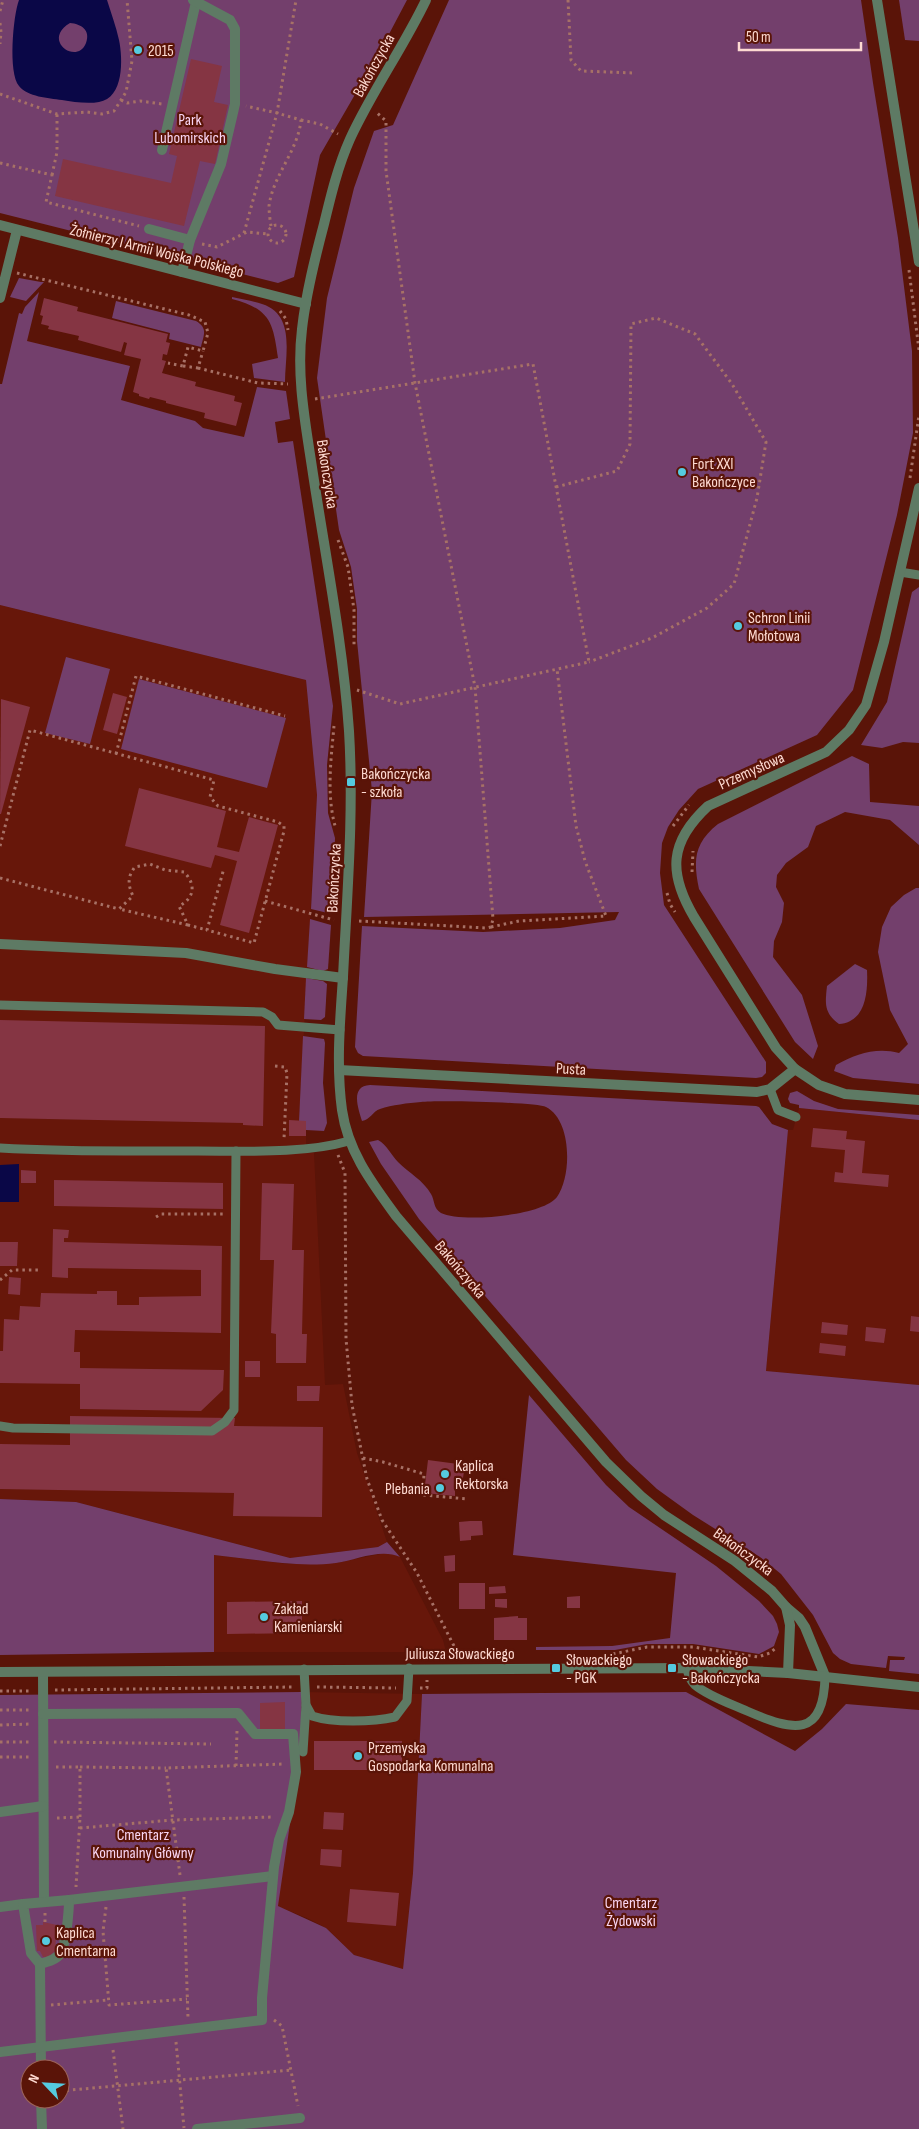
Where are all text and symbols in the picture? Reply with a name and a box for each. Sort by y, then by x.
scale bar [739,20,862,52]
text: 50 m [746,28,771,47]
street label: Bakończycka [349,31,399,101]
place label: 2015 [148,42,174,61]
marker: 2015 [132,44,144,56]
park label: Park Lubomirskich [154,111,226,148]
street label: Żołnierzy I Armii Wojska Polskiego [68,221,246,282]
street label: Bakończycka [312,438,341,510]
place label: Fort XXI Bakończyce [692,455,756,492]
marker: Fort XXI Bakończyce [676,466,688,478]
place label: Schron Linii Mołotowa [748,609,810,646]
marker: Schron Linii Mołotowa [732,620,744,632]
street label: Przemysłowa [716,748,787,794]
place label: Bakończycka - szkoła [361,765,431,802]
marker: Bakończycka - szkoła [345,776,357,788]
street label: Bakończycka [323,843,346,913]
street label: Pusta [555,1059,586,1080]
street label: Bakończycka [430,1237,489,1303]
place label: Kaplica Rektorska [455,1457,509,1494]
marker: Kaplica Rektorska [439,1468,451,1480]
place label: Plebania [385,1480,430,1499]
marker: Plebania [434,1482,446,1494]
street label: Bakończycka [709,1524,777,1580]
place label: Zakład Kamieniarski [274,1600,342,1637]
marker: Zakład Kamieniarski [258,1611,270,1623]
street label: Juliusza Słowackiego [404,1645,515,1664]
place label: Słowackiego - PGK [566,1651,632,1688]
place label: Słowackiego - Bakończycka [682,1651,760,1688]
marker: Słowackiego - PGK [550,1662,562,1674]
marker: Słowackiego - Bakończycka [666,1662,678,1674]
place label: Przemyska Gospodarka Komunalna [368,1739,493,1776]
marker: Przemyska Gospodarka Komunalna [352,1750,364,1762]
park label: Cmentarz Komunalny Główny [92,1826,194,1863]
park label: Cmentarz Żydowski [605,1894,658,1931]
place label: Kaplica Cmentarna [56,1924,116,1961]
marker: Kaplica Cmentarna [40,1935,52,1947]
north arrow [20,2059,70,2109]
text: N [24,2072,43,2086]

